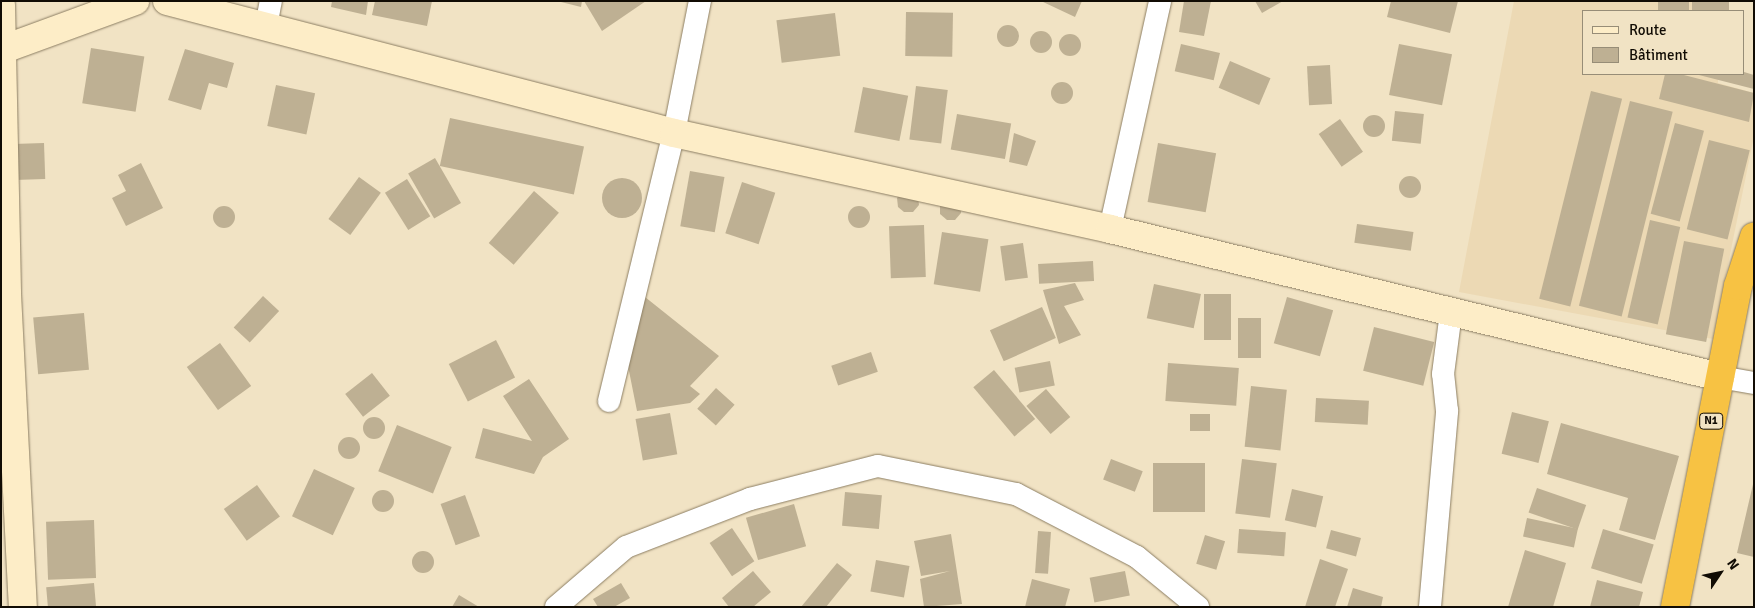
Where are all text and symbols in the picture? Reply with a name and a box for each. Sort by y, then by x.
legend [1582,10,1745,75]
text: Route [1629,21,1666,39]
text: Bâtiment [1629,46,1688,64]
road number: N1 [1698,412,1724,430]
north arrow [1695,548,1745,598]
text: N [1723,556,1743,573]

